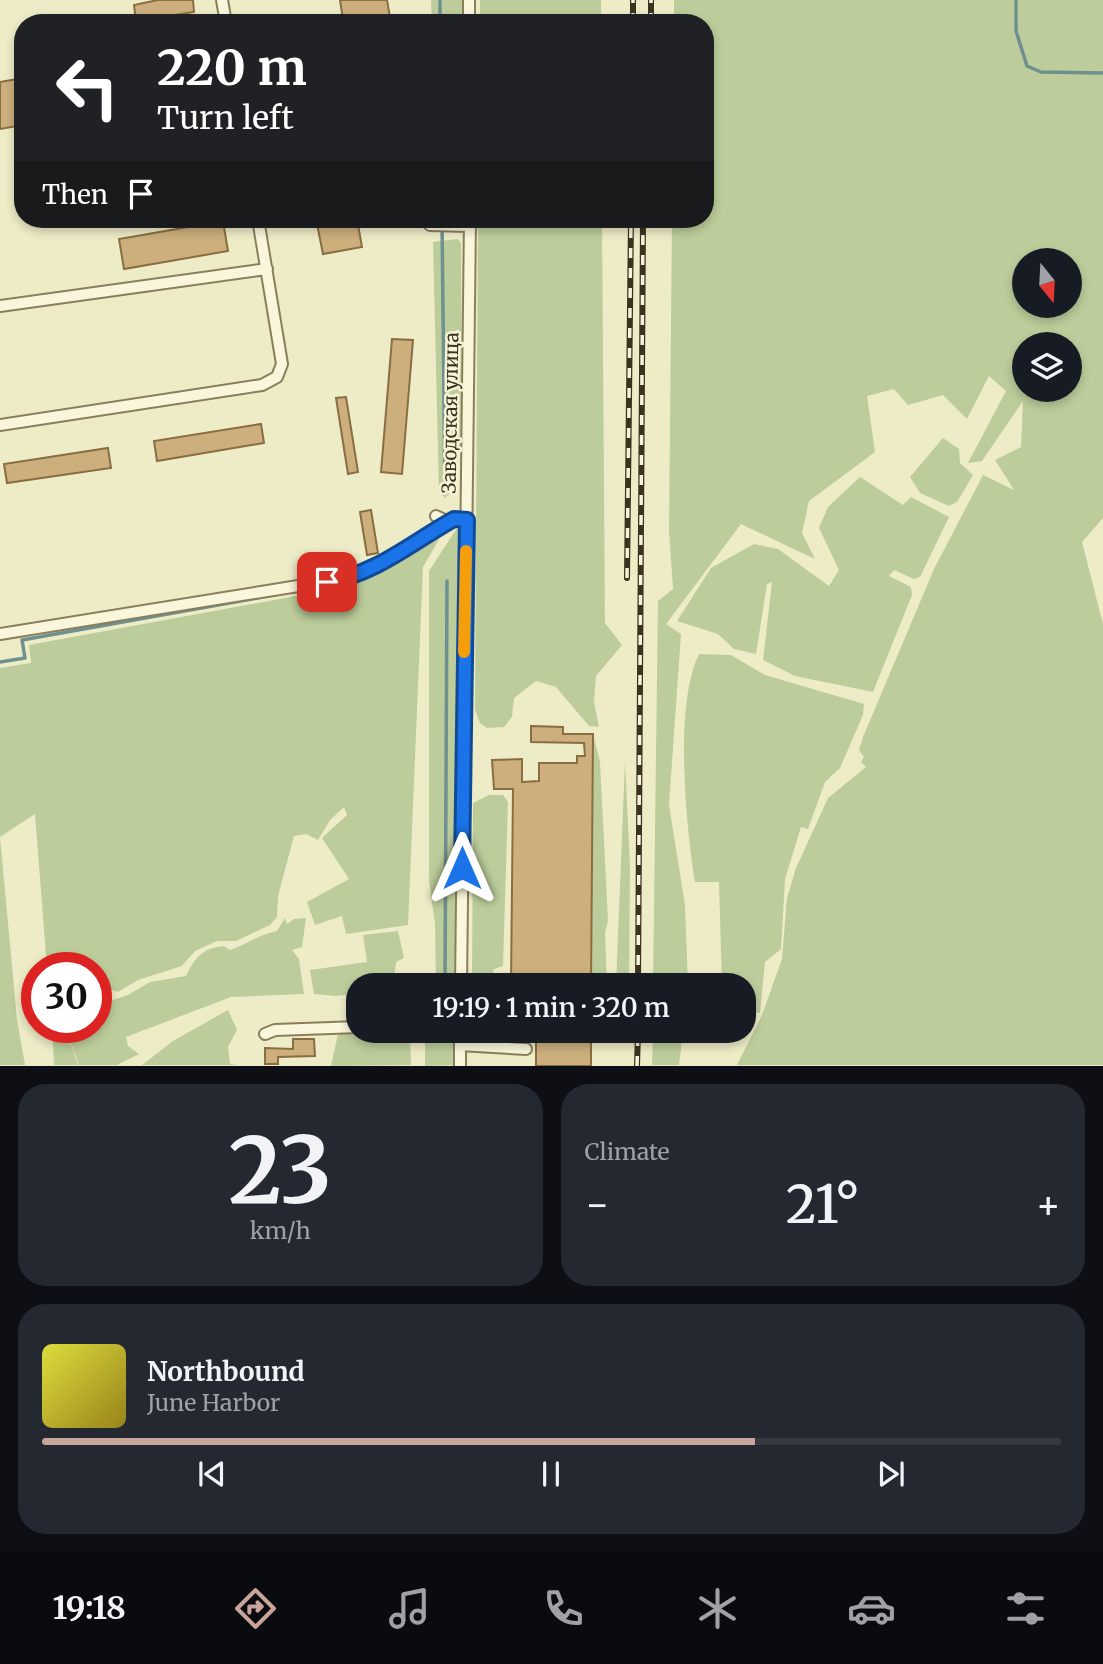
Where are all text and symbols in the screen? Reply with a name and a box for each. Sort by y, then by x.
text: 220 m [157,37,307,98]
icon: left [42,42,133,133]
text: Turn left [157,98,294,138]
icon: arrive [122,175,160,213]
text: Then [42,178,108,211]
north arrow [1012,248,1082,318]
map controls [1012,248,1082,402]
street label: Заводская улица [437,332,463,494]
button: layers [1012,332,1082,402]
pin [297,552,357,612]
icon: arrive [308,563,346,601]
position arrow [425,831,499,905]
speed limit sign: 30 [21,952,112,1043]
text: 19:19 · 1 min · 320 m [432,991,670,1024]
text: 23 [229,1113,332,1228]
text: Climate [585,1137,670,1166]
text: 21° [786,1172,860,1237]
text: − [585,1181,610,1228]
text: + [1036,1181,1061,1228]
text: km/h [250,1216,311,1245]
text: Northbound [147,1355,305,1388]
text: June Harbor [147,1388,280,1417]
icon: previous [193,1455,231,1493]
icon: pause [532,1455,570,1493]
icon: next [872,1455,910,1493]
icon: directions [231,1584,280,1633]
icon: music [385,1584,434,1633]
icon: phone [539,1584,588,1633]
icon: climate [693,1584,742,1633]
icon: car [847,1584,896,1633]
icon: filters [1001,1584,1050,1633]
text: 19:18 [53,1588,126,1628]

